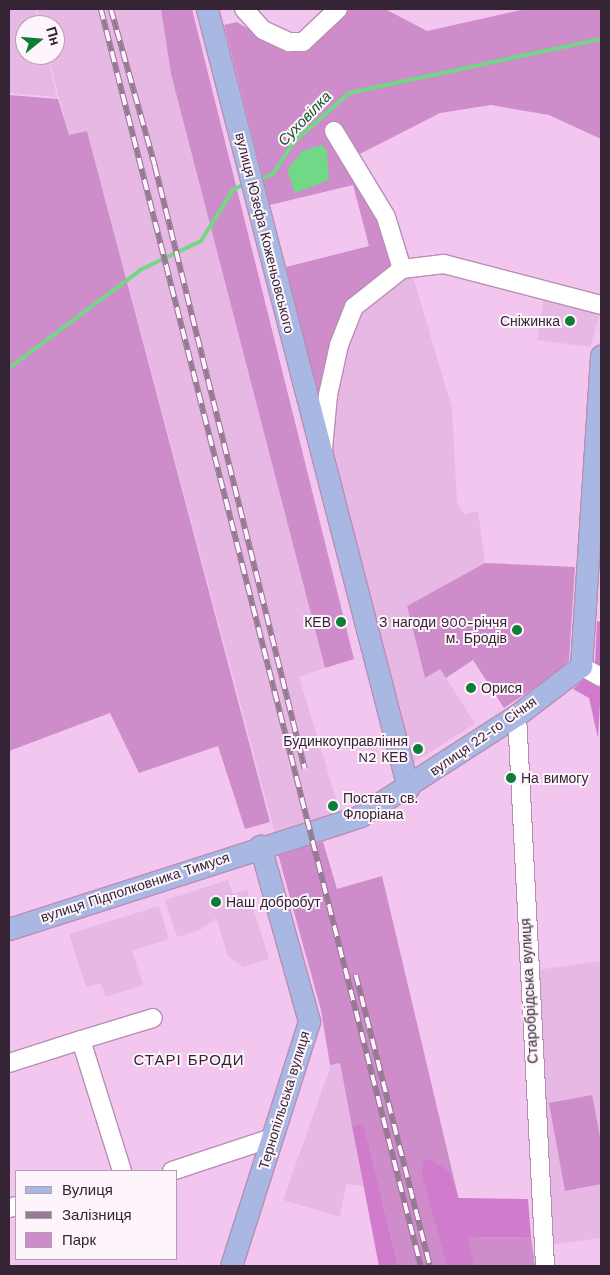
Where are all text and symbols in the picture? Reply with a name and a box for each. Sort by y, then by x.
north arrow [15,15,65,65]
text: Пн [43,25,64,47]
water label: Суховілка [275,88,335,150]
street label: вулиця Юзефа Коженьовського [232,131,298,335]
place label: Сніжинка [500,313,560,329]
marker: Сніжинка [564,315,576,327]
place label: КЕВ [304,614,331,630]
place label: З нагоди 900-річчя м. Бродів [379,614,507,646]
marker: КЕВ [335,616,347,628]
marker: З нагоди 900-річчя м. Бродів [511,624,523,636]
place label: Орися [481,680,522,696]
marker: Орися [465,682,477,694]
street label: вулиця 22-го Січня [426,693,540,779]
place label: Будинкоуправління N2 КЕВ [283,733,408,766]
marker: Будинкоуправління N2 КЕВ [412,743,424,755]
place label: На вимогу [521,770,588,786]
marker: На вимогу [505,772,517,784]
place label: Постать св. Флоріана [343,790,418,822]
marker: Постать св. Флоріана [327,800,339,812]
street label: вулиця Підполковника Тимуся [38,848,232,926]
place label: Наш добробут [226,894,321,910]
marker: Наш добробут [210,896,222,908]
street label: Старобрідська вулиця [517,918,541,1064]
street label: Тернопільська вулиця [255,1029,313,1171]
district label: СТАРІ БРОДИ [132,1052,246,1070]
legend [15,1170,178,1260]
text: Вулиця [62,1181,113,1199]
text: Залізниця [62,1206,132,1224]
text: Парк [62,1231,96,1249]

